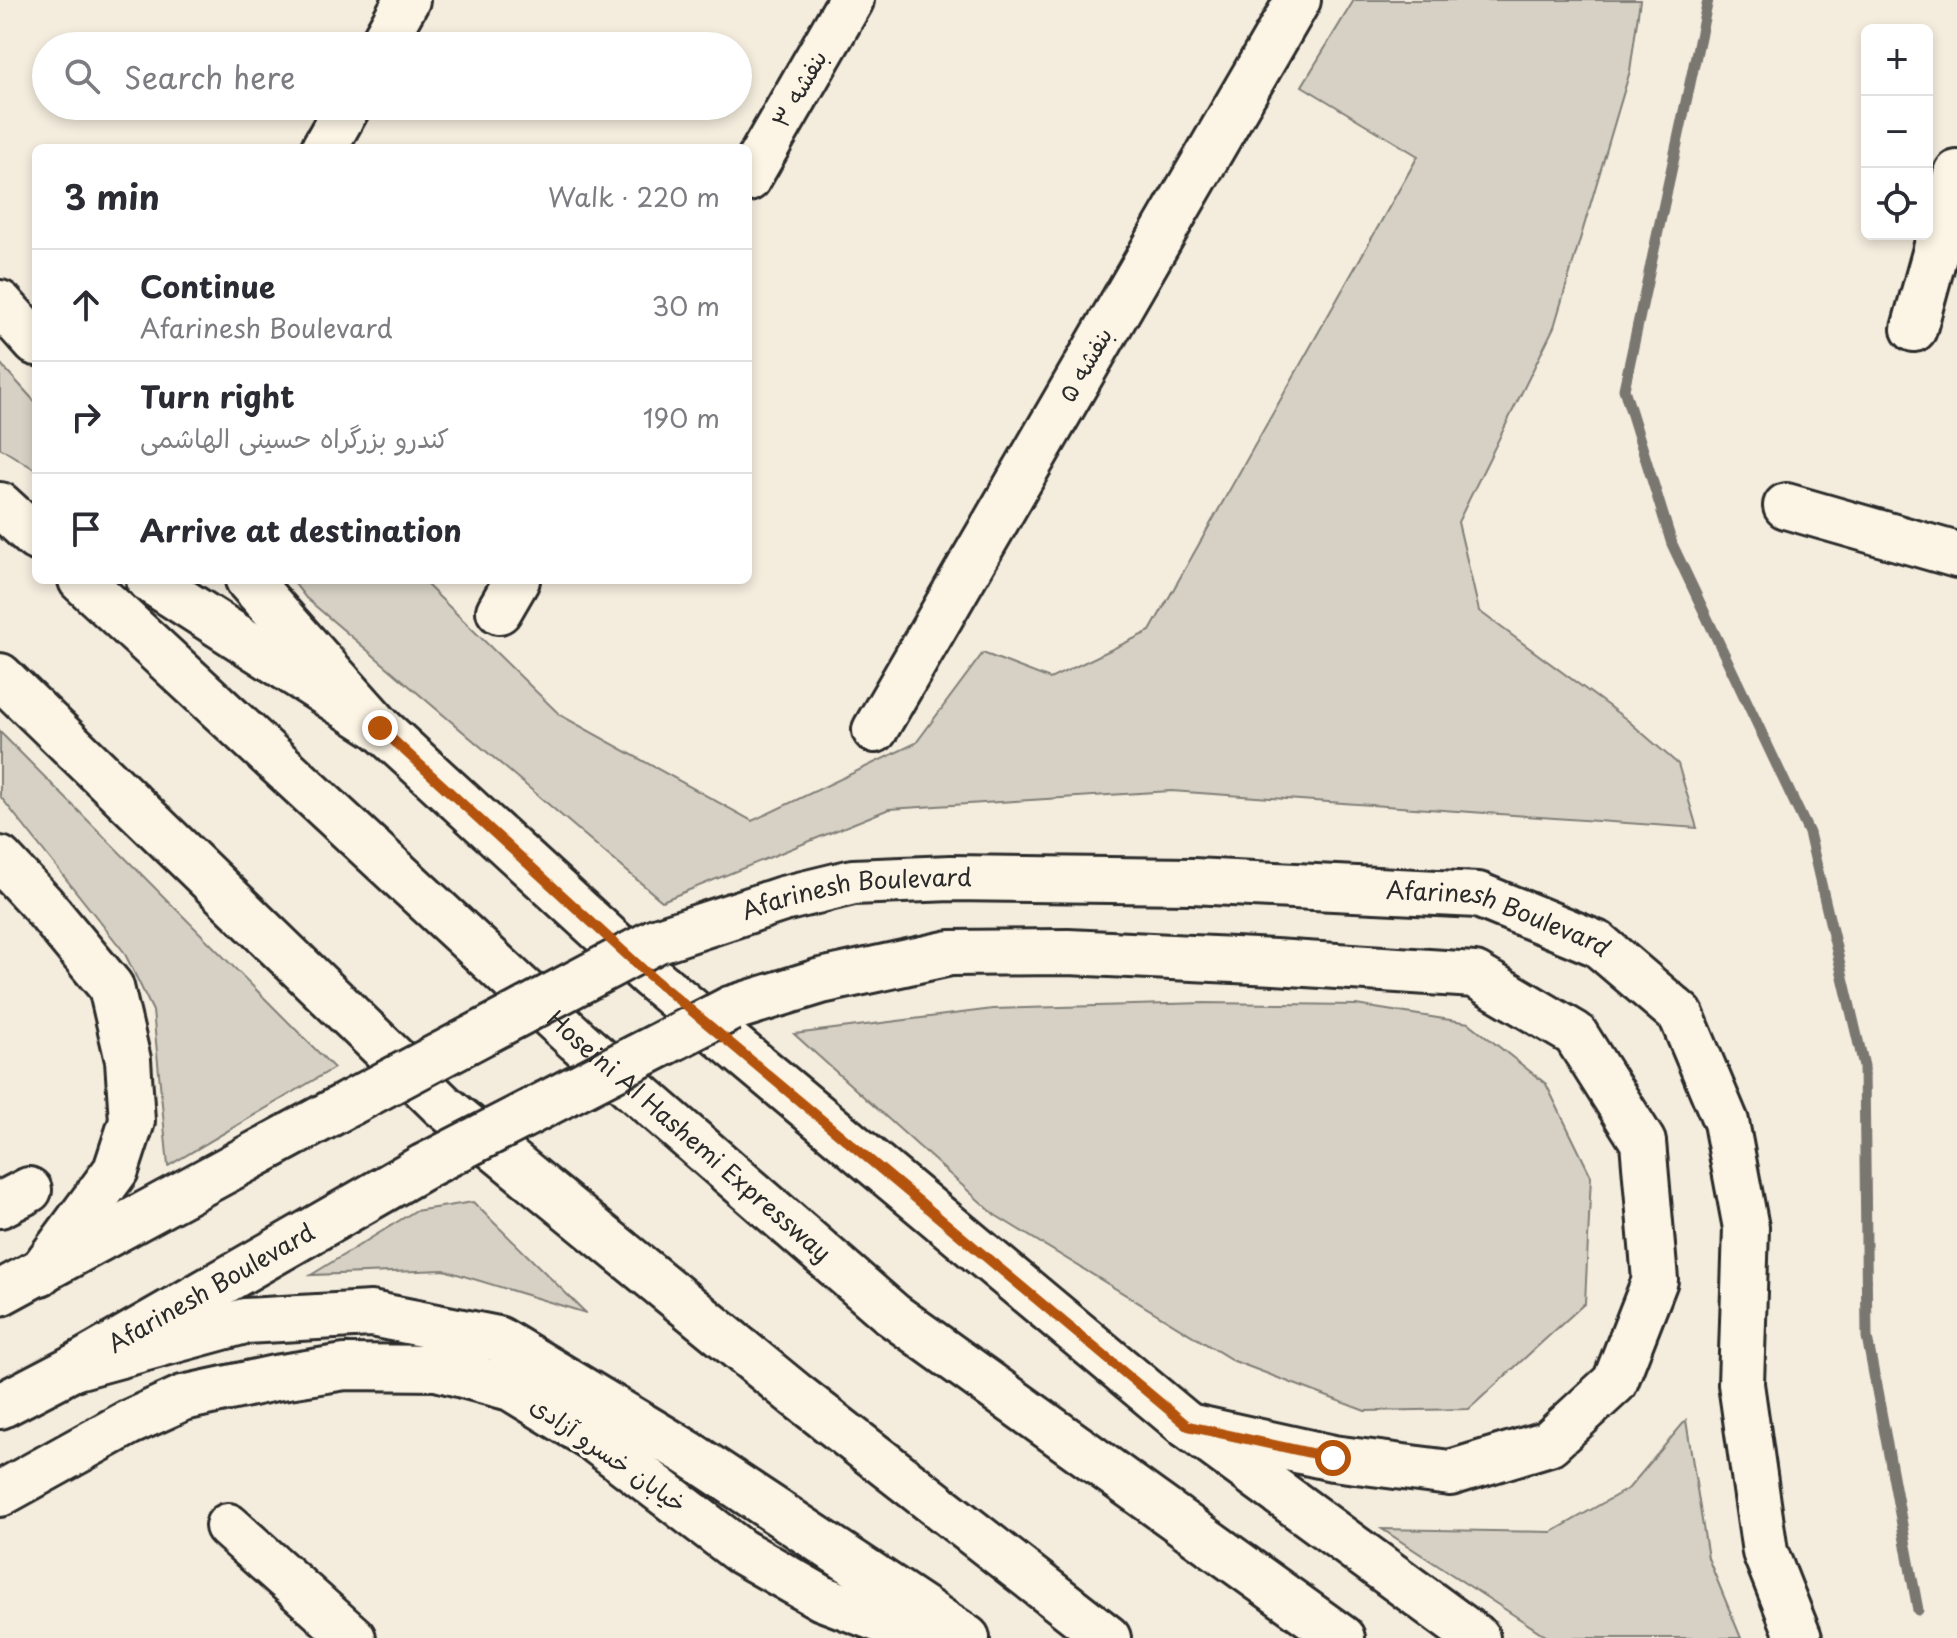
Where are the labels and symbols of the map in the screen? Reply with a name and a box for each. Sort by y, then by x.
street label: بنفشه ۳ [762,42,835,134]
street label: بنفشه ۵ [1048,320,1120,408]
route end [362,710,398,746]
street label: Afarinesh Boulevard [736,858,972,928]
street label: Afarinesh Boulevard [1385,871,1620,964]
street label: Hoseini Al Hashemi Expressway [540,1001,840,1269]
street label: Afarinesh Boulevard [100,1213,321,1360]
street label: خیابان خسرو آزادی [524,1386,694,1521]
route start [1315,1440,1351,1476]

